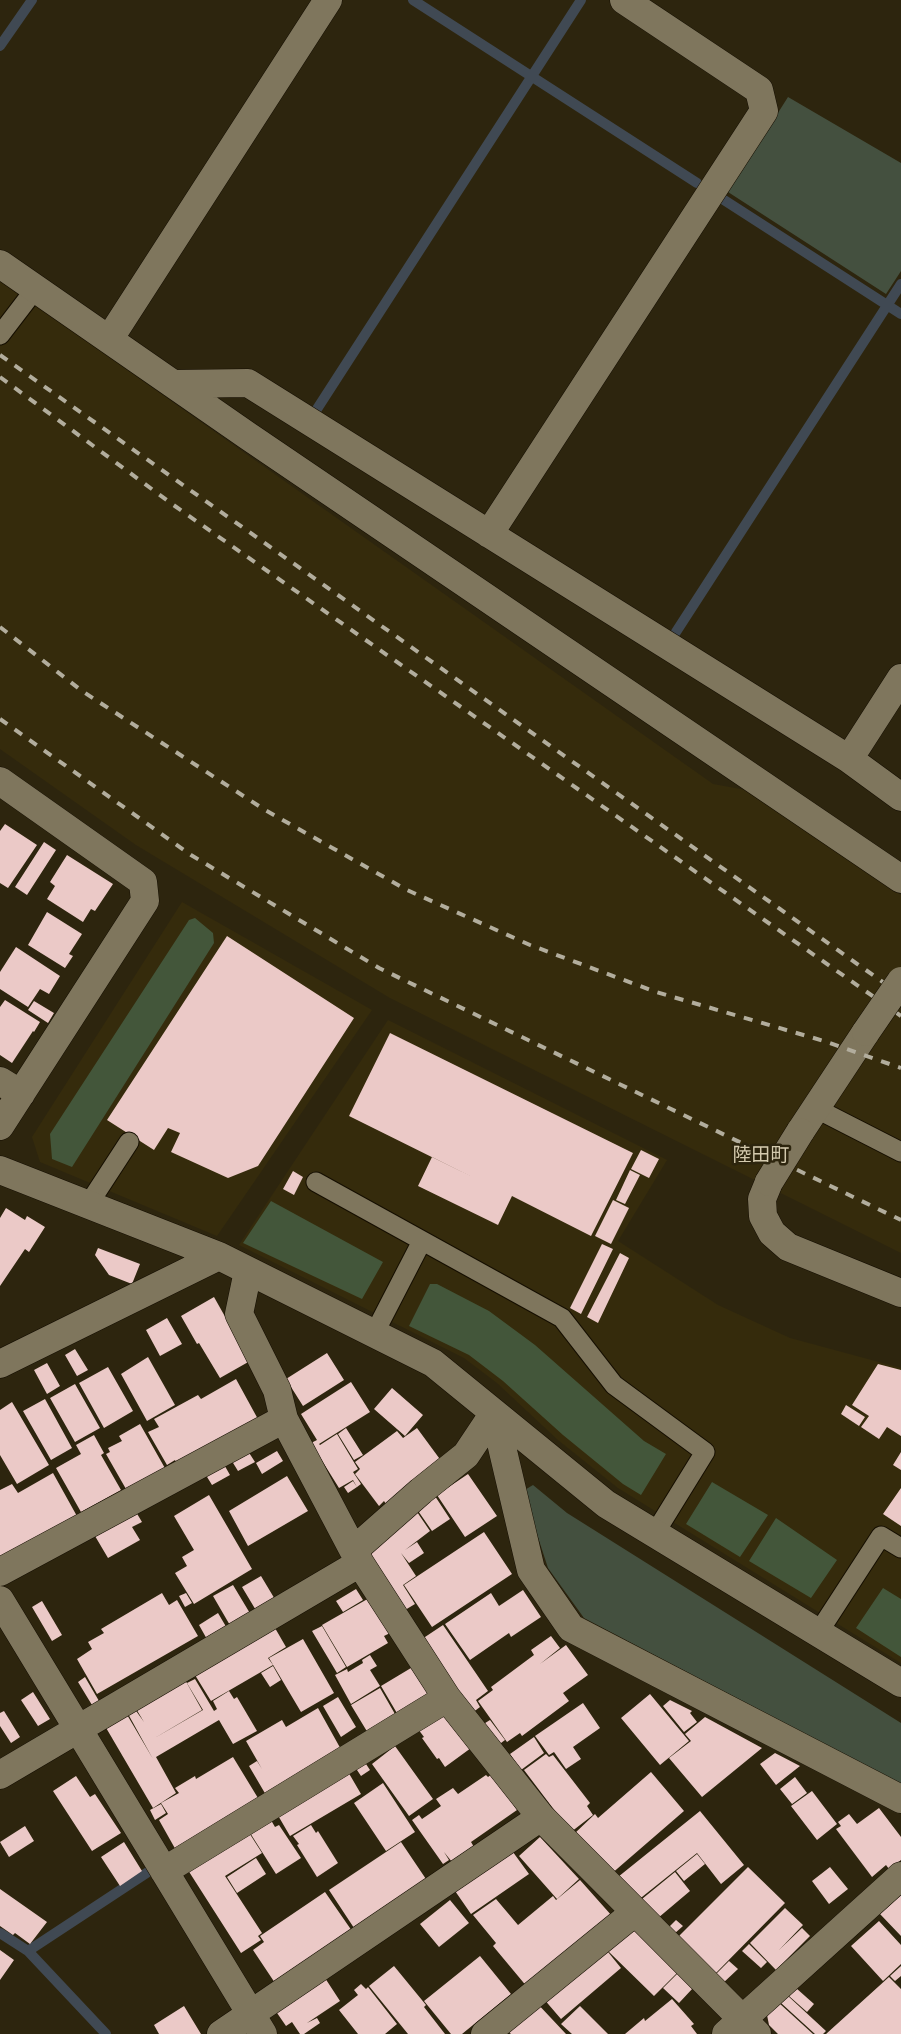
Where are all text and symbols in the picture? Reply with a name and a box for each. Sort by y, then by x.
district label: 陸田町 [733,1146,789,1168]

